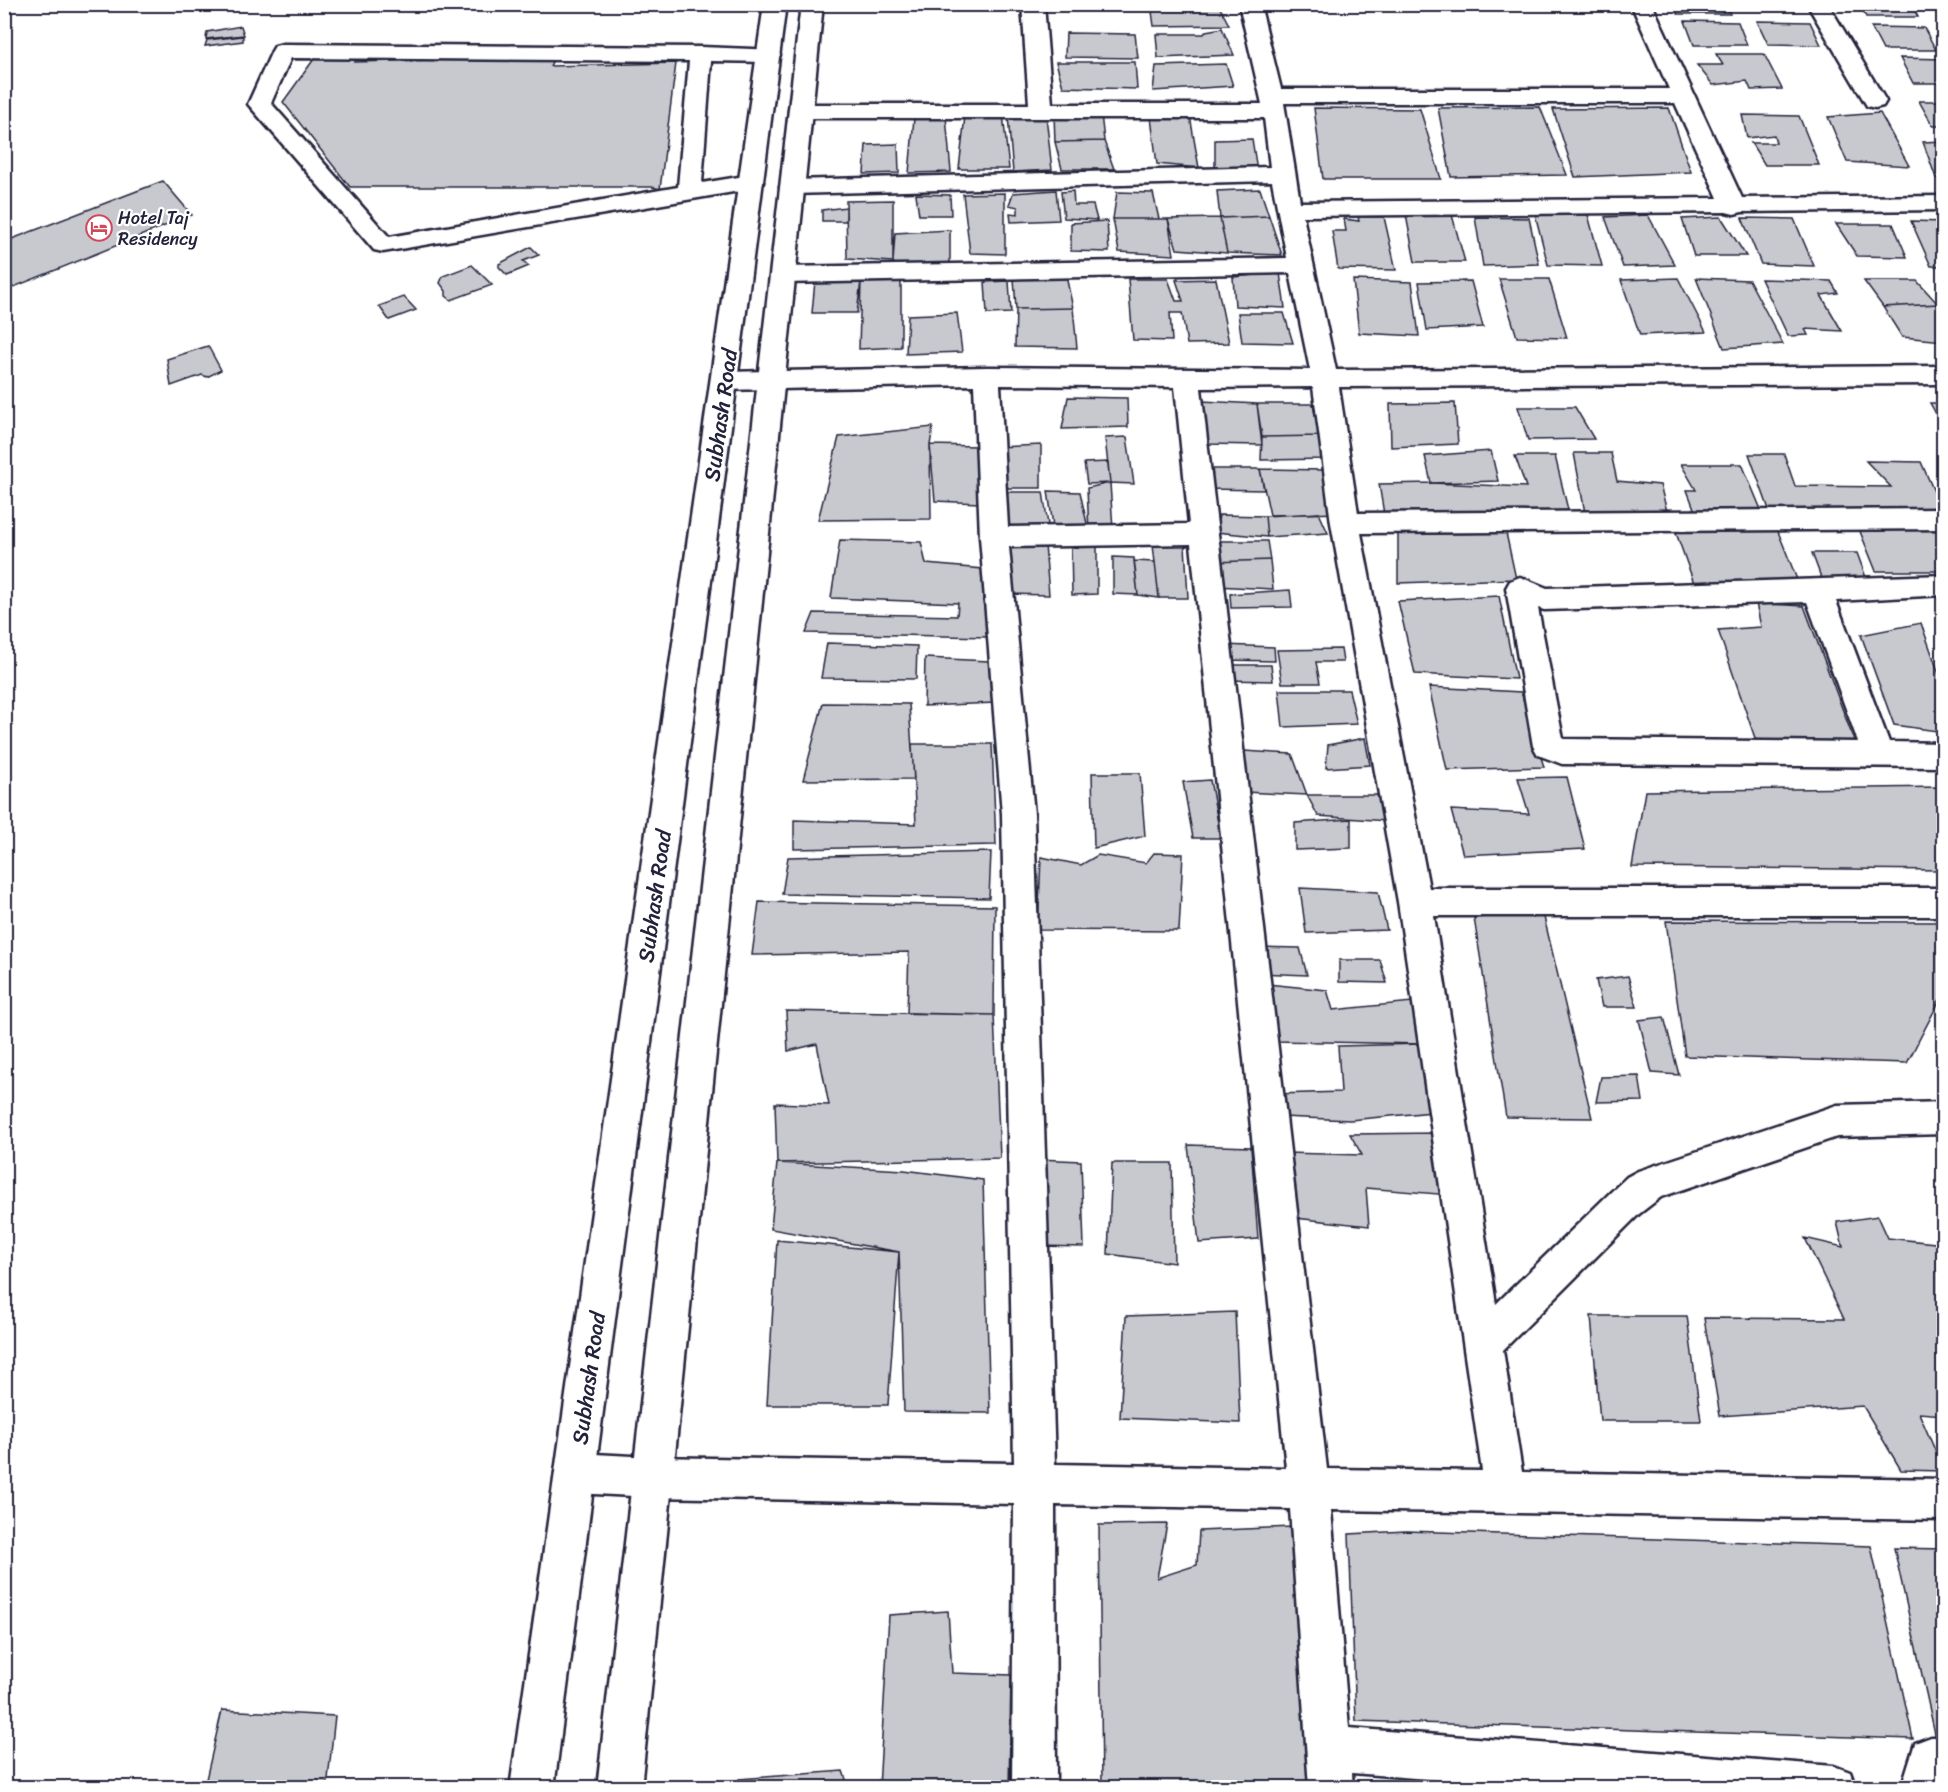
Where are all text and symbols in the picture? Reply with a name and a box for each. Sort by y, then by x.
place label: Hotel Taj Residency [118,202,198,255]
hotel icon: Hotel Taj Residency [84,213,114,243]
street label: Subhash Road [692,345,749,484]
street label: Subhash Road [626,826,683,965]
street label: Subhash Road [560,1308,617,1447]

